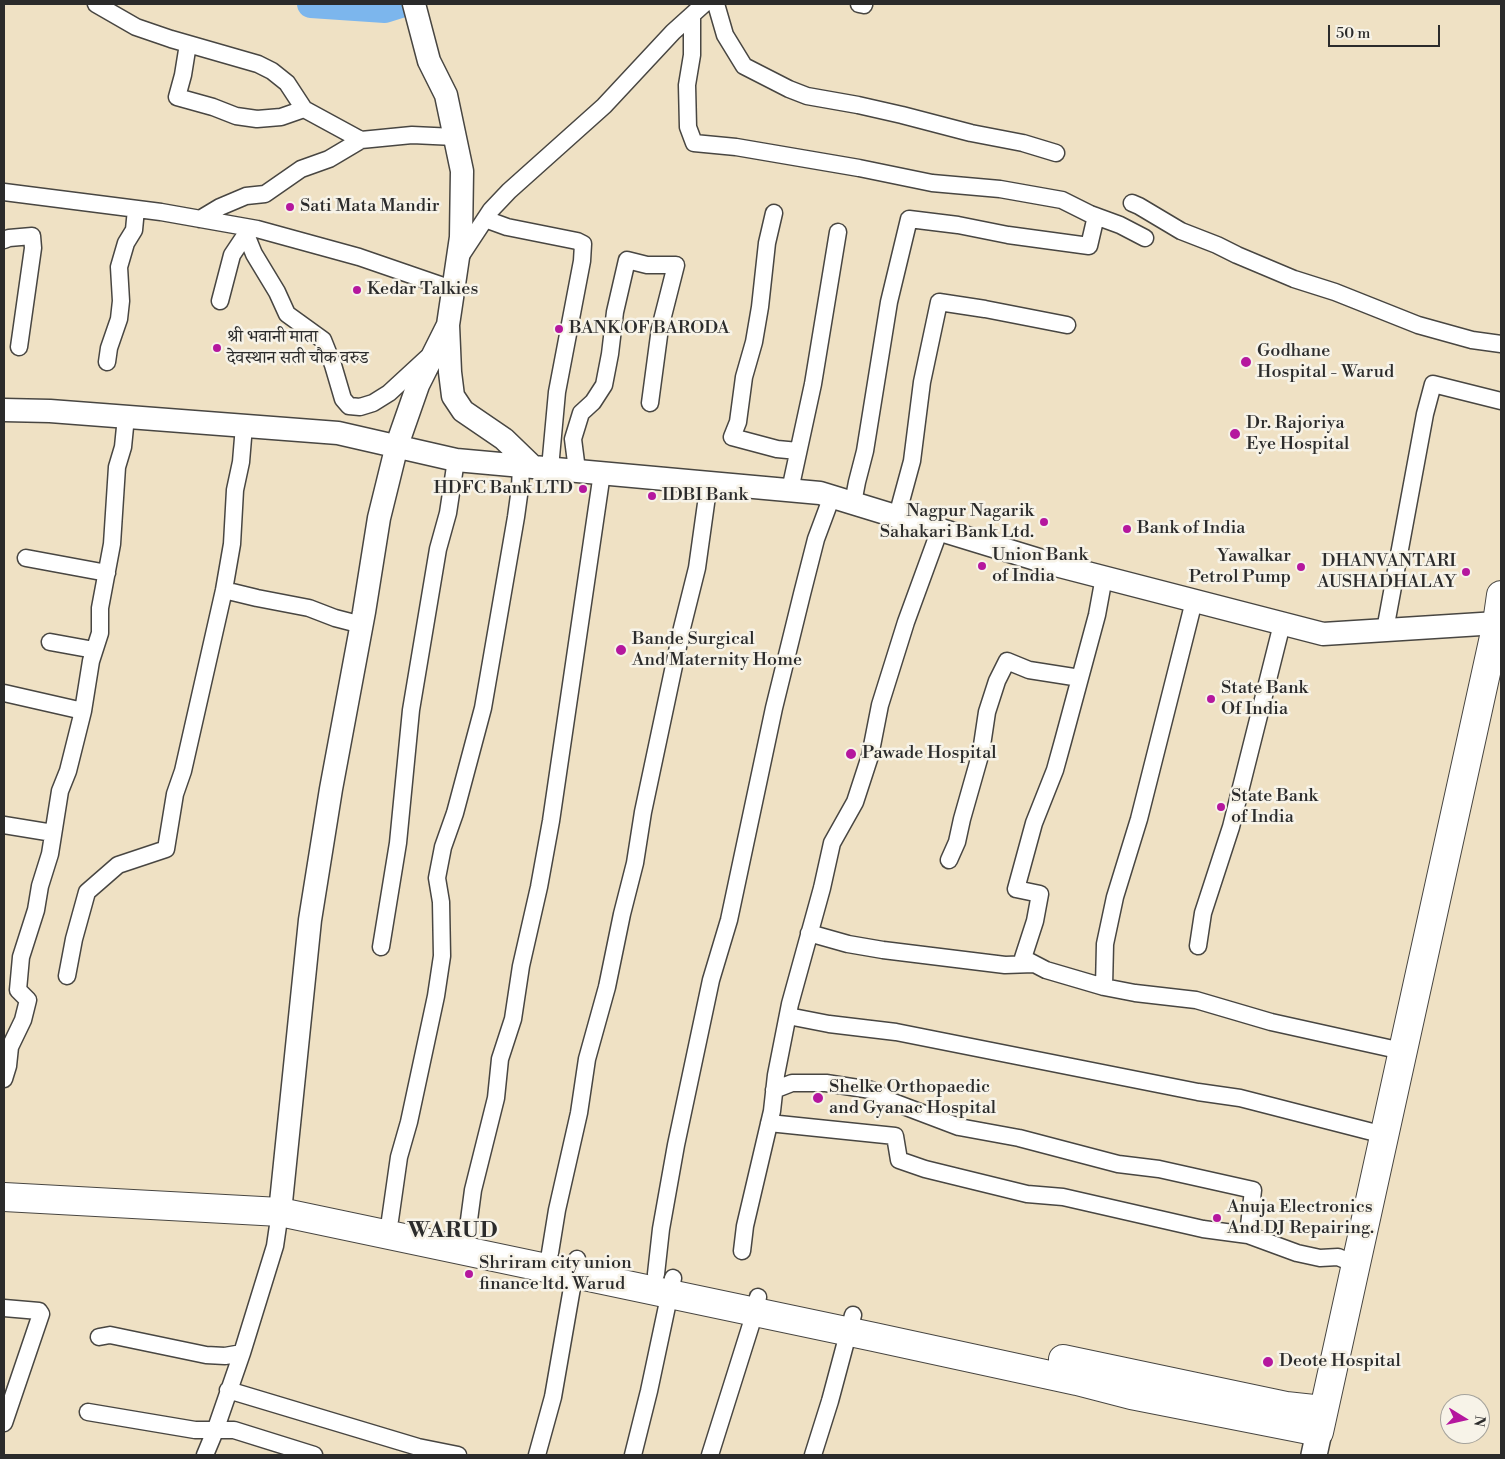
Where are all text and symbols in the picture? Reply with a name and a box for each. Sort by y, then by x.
scale bar [1330,15,1442,47]
text: 50 m [1336,24,1370,43]
place label: Sati Mata Mandir [300,196,440,218]
marker: Sati Mata Mandir [284,201,296,213]
place label: Kedar Talkies [367,279,478,301]
marker: Kedar Talkies [351,284,363,296]
place label: BANK OF BARODA [569,318,730,340]
marker: BANK OF BARODA [553,323,565,335]
place label: श्री भवानी माता देवस्थान सती चौक वरुड [227,327,369,369]
place label: Godhane Hospital - Warud [1257,341,1394,384]
marker: श्री भवानी माता देवस्थान सती चौक वरुड [211,342,223,354]
marker: Godhane Hospital - Warud [1239,355,1253,369]
place label: Dr. Rajoriya Eye Hospital [1246,413,1349,456]
marker: Dr. Rajoriya Eye Hospital [1228,427,1242,441]
place label: HDFC Bank LTD [433,478,573,500]
marker: HDFC Bank LTD [577,483,589,495]
place label: IDBI Bank [662,485,748,507]
marker: IDBI Bank [646,490,658,502]
place label: Nagpur Nagarik Sahakari Bank Ltd. [880,501,1034,544]
marker: Nagpur Nagarik Sahakari Bank Ltd. [1038,516,1050,528]
place label: Bank of India [1137,518,1245,540]
marker: Bank of India [1121,523,1133,535]
place label: Union Bank of India [992,545,1088,588]
place label: Yawalkar Petrol Pump [1189,546,1291,588]
place label: DHANVANTARI AUSHADHALAY [1317,551,1456,594]
marker: Union Bank of India [976,560,988,572]
marker: Yawalkar Petrol Pump [1295,561,1307,573]
marker: DHANVANTARI AUSHADHALAY [1460,566,1472,578]
place label: Bande Surgical And Maternity Home [632,629,802,672]
marker: Bande Surgical And Maternity Home [614,643,628,657]
place label: State Bank Of India [1221,678,1308,721]
marker: State Bank Of India [1205,693,1217,705]
place label: Pawade Hospital [862,743,997,765]
marker: Pawade Hospital [844,747,858,761]
place label: State Bank of India [1231,786,1318,829]
marker: State Bank of India [1215,801,1227,813]
place label: Shelke Orthopaedic and Gyanac Hospital [829,1077,996,1120]
marker: Shelke Orthopaedic and Gyanac Hospital [811,1091,825,1105]
place label: Anuja Electronics And DJ Repairing. [1227,1197,1374,1240]
marker: Anuja Electronics And DJ Repairing. [1211,1212,1223,1224]
district label: WARUD [407,1219,499,1245]
place label: Shriram city union finance ltd. Warud [479,1253,632,1296]
marker: Shriram city union finance ltd. Warud [463,1268,475,1280]
place label: Deote Hospital [1279,1351,1401,1373]
marker: Deote Hospital [1261,1355,1275,1369]
north arrow [1440,1394,1490,1444]
text: N [1469,1414,1489,1428]

